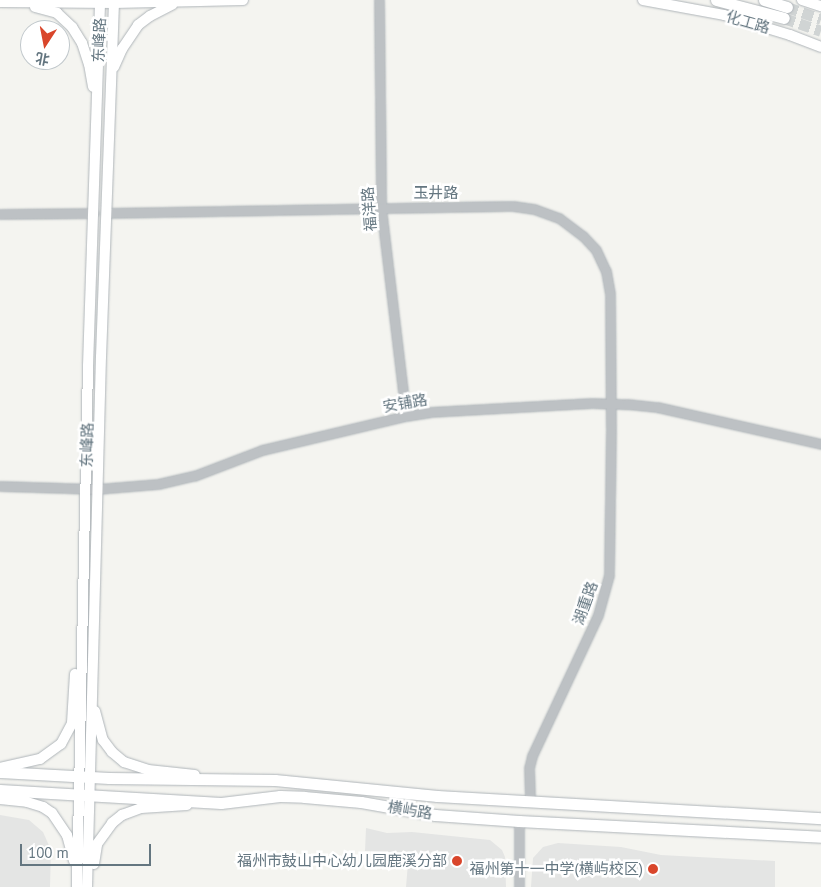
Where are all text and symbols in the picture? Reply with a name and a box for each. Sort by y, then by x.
street label: 化工路 [724,7,772,37]
street label: 东峰路 [89,17,109,63]
north arrow [20,20,70,70]
text: 北 [34,49,51,69]
street label: 玉井路 [414,184,458,202]
street label: 福洋路 [358,186,380,232]
street label: 安铺路 [381,390,429,416]
street label: 东峰路 [78,422,96,468]
street label: 湖重路 [569,579,601,627]
street label: 横屿路 [386,798,434,822]
scale bar [22,834,154,866]
text: 100 m [28,843,69,862]
place label: 福州市鼓山中心幼儿园鹿溪分部 [237,852,447,870]
marker: 福州市鼓山中心幼儿园鹿溪分部 [451,855,463,867]
place label: 福州第十一中学(横屿校区) [470,860,643,878]
marker: 福州第十一中学(横屿校区) [647,863,659,875]

